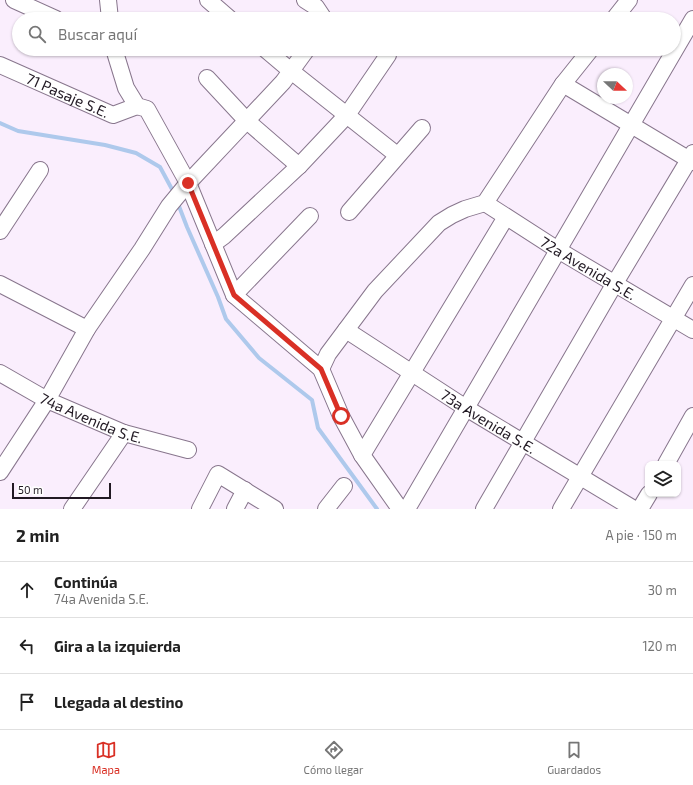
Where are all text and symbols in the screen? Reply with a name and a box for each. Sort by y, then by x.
search box [12,12,681,56]
icon: search [26,23,48,45]
text: Buscar aquí [58,25,137,43]
north arrow [597,68,633,104]
street label: 71 Pasaje S.E. [23,69,112,121]
route end [179,174,197,192]
street label: 72a Avenida S.E. [537,232,640,303]
street label: 73a Avenida S.E. [437,385,539,457]
street label: 74a Avenida S.E. [36,389,144,447]
route start [332,407,350,425]
map controls [645,461,681,497]
button: layers [645,461,681,497]
scale bar [12,481,111,500]
text: 50 m [18,483,43,496]
text: 2 min [16,525,59,545]
text: A pie · 150 m [605,527,677,543]
text: Continúa [54,573,117,591]
icon: ahead [16,579,38,601]
text: 30 m [648,582,677,598]
text: 74a Avenida S.E. [54,591,149,607]
icon: left [16,635,38,657]
text: Gira a la izquierda [54,637,181,655]
text: 120 m [642,638,677,654]
icon: arrive [16,691,38,713]
text: Llegada al destino [54,693,183,711]
tab: Mapa [92,739,120,776]
tab: Cómo llegar [304,739,363,776]
tab: Guardados [547,739,601,776]

